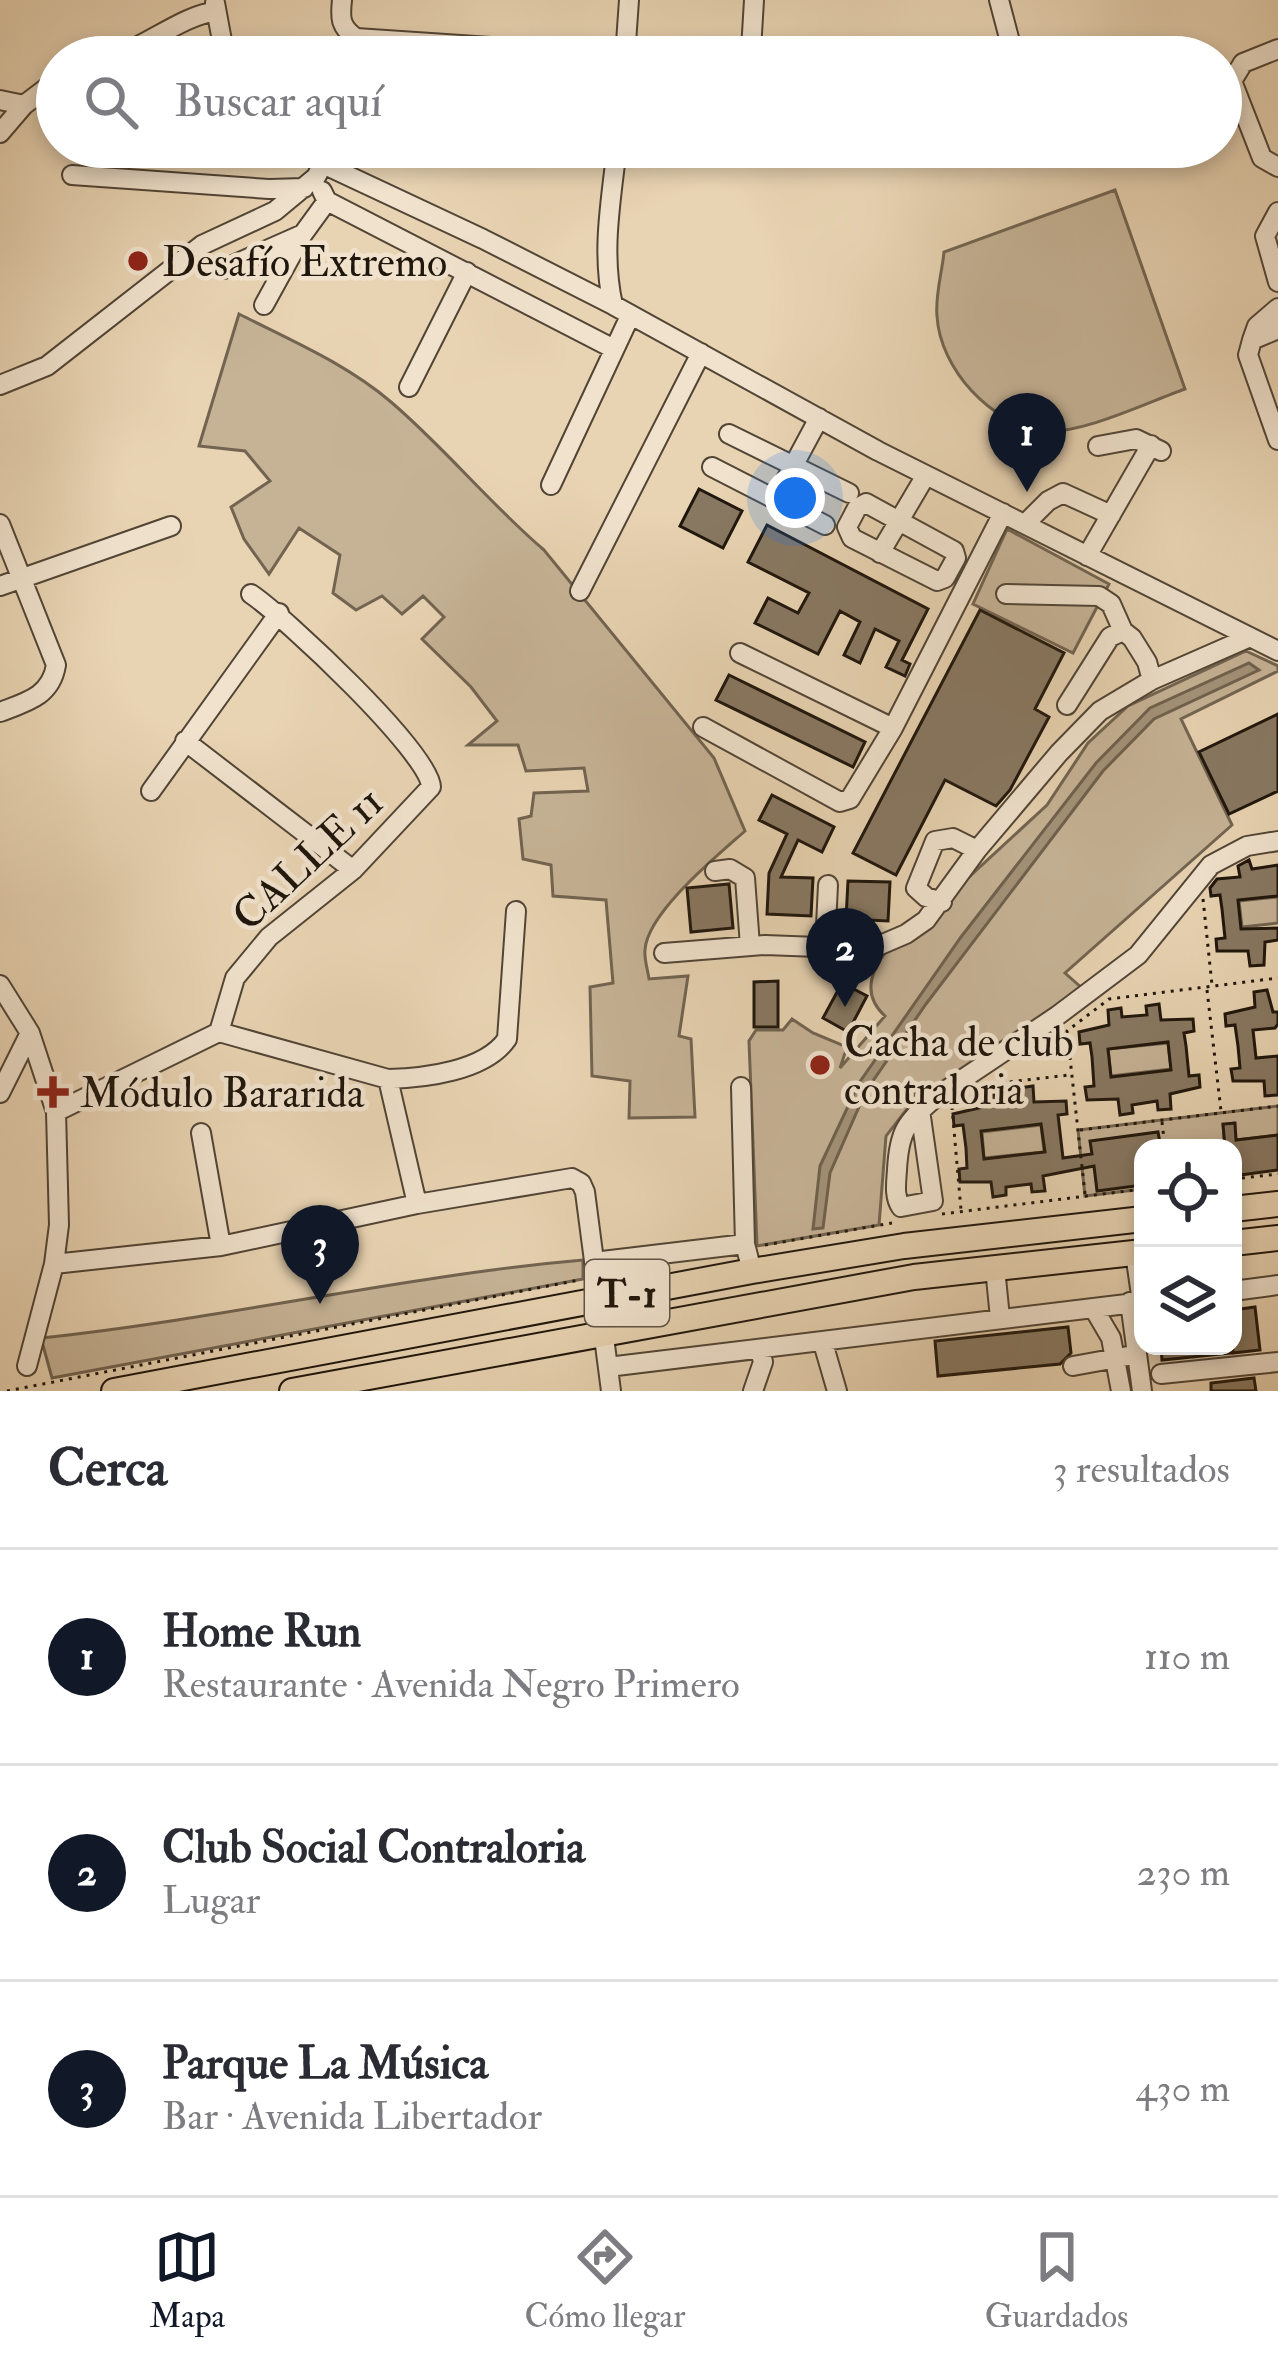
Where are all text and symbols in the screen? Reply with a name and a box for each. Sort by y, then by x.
search box [36,36,1242,168]
icon: search [78,69,144,135]
text: Buscar aquí [174,74,382,130]
place label: Desafío Extremo [162,237,447,289]
marker: Desafío Extremo [125,248,151,274]
pin: 1 [988,393,1066,492]
your location [765,468,825,528]
street label: CALLE 11 [222,777,395,942]
pin: 2 [806,908,884,1007]
place label: Cacha de club contraloria [844,1017,1074,1117]
marker: Cacha de club contraloria [807,1052,833,1078]
place label: Módulo Bararida [80,1068,365,1120]
marker: Módulo Bararida [37,1076,69,1108]
map controls [1134,1139,1242,1355]
button: locate [1134,1139,1242,1247]
pin: 3 [281,1205,359,1304]
button: layers [1134,1247,1242,1355]
road number: T-1 [585,1260,669,1326]
text: Cerca [48,1437,167,1501]
text: 3 resultados [1053,1445,1230,1494]
text: Home Run [162,1604,361,1660]
text: 1 [80,1632,94,1681]
text: 110 m [1144,1632,1230,1681]
text: Restaurante · Avenida Negro Primero [162,1660,740,1709]
text: Club Social Contraloria [162,1820,585,1876]
text: 2 [77,1848,97,1897]
text: 230 m [1137,1848,1230,1897]
text: Lugar [162,1876,260,1925]
text: Parque La Música [162,2036,488,2092]
text: 3 [80,2064,94,2113]
text: 430 m [1136,2064,1230,2113]
text: Bar · Avenida Libertador [162,2092,542,2141]
tab: Mapa [150,2224,225,2337]
tab: Cómo llegar [524,2224,685,2337]
tab: Guardados [985,2224,1128,2337]

